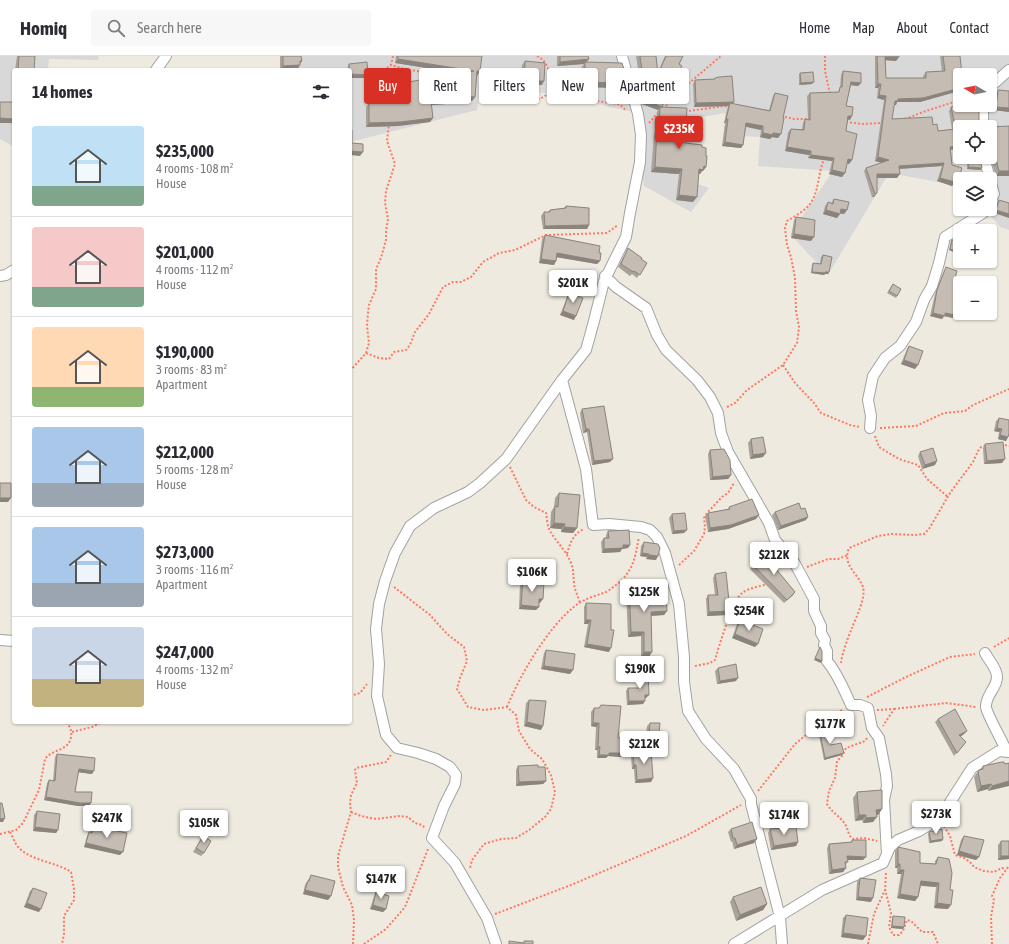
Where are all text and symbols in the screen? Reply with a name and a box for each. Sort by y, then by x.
search box [91,10,371,46]
text: Homiq [20,17,67,39]
icon: search [105,17,127,39]
text: Search here [137,19,202,36]
text: Home [799,20,830,36]
text: Map [852,20,875,36]
text: About [897,20,928,36]
text: Contact [950,20,989,36]
chip: Buy [364,68,411,104]
chip: Rent [419,68,471,104]
chip: Filters [479,68,539,104]
chip: New [547,68,598,104]
chip: Apartment [606,68,689,104]
north arrow [953,68,997,112]
map controls [953,68,997,320]
icon: filters [310,81,332,103]
text: 14 homes [32,82,93,102]
pin: $235K [651,116,707,150]
button: locate [953,120,997,164]
text: $235K [664,121,694,136]
text: $235,000 [156,141,214,161]
icon: home [64,142,112,190]
text: 4 rooms · 108 m² [156,161,233,176]
button: layers [953,172,997,216]
text: House [156,176,186,191]
button: + [953,224,997,268]
text: $201,000 [156,242,214,262]
icon: home [64,243,112,291]
text: 4 rooms · 112 m² [156,262,233,277]
pin: $201K [545,270,601,304]
text: $201K [558,275,588,290]
button: − [953,276,997,320]
text: House [156,277,186,292]
text: $190,000 [156,342,214,362]
icon: home [64,343,112,391]
text: 3 rooms · 83 m² [156,362,227,377]
text: Apartment [156,377,207,392]
text: $212,000 [156,442,214,462]
icon: home [64,443,112,491]
text: 5 rooms · 128 m² [156,462,233,477]
text: House [156,477,186,492]
text: $273,000 [156,542,214,562]
pin: $212K [746,542,802,576]
icon: home [64,543,112,591]
text: $212K [759,547,789,562]
pin: $106K [504,559,560,593]
text: 3 rooms · 116 m² [156,562,233,577]
text: $106K [517,564,547,579]
text: Apartment [156,577,207,592]
pin: $125K [616,579,672,613]
text: $125K [629,584,659,599]
pin: $254K [721,598,777,632]
text: $254K [734,603,764,618]
text: $247,000 [156,642,214,662]
icon: home [64,643,112,691]
pin: $190K [612,656,668,690]
text: $190K [625,661,655,676]
text: 4 rooms · 132 m² [156,662,233,677]
text: House [156,677,186,692]
pin: $177K [802,711,858,745]
text: $177K [815,716,845,731]
pin: $212K [616,731,672,765]
text: $212K [629,736,659,751]
pin: $273K [908,801,964,835]
pin: $174K [756,802,812,836]
pin: $247K [79,805,135,839]
text: $273K [921,806,951,821]
text: $174K [769,807,799,822]
text: $247K [92,810,122,825]
pin: $105K [176,810,232,844]
text: $105K [189,815,219,830]
pin: $147K [353,866,409,900]
text: $147K [366,871,396,886]

